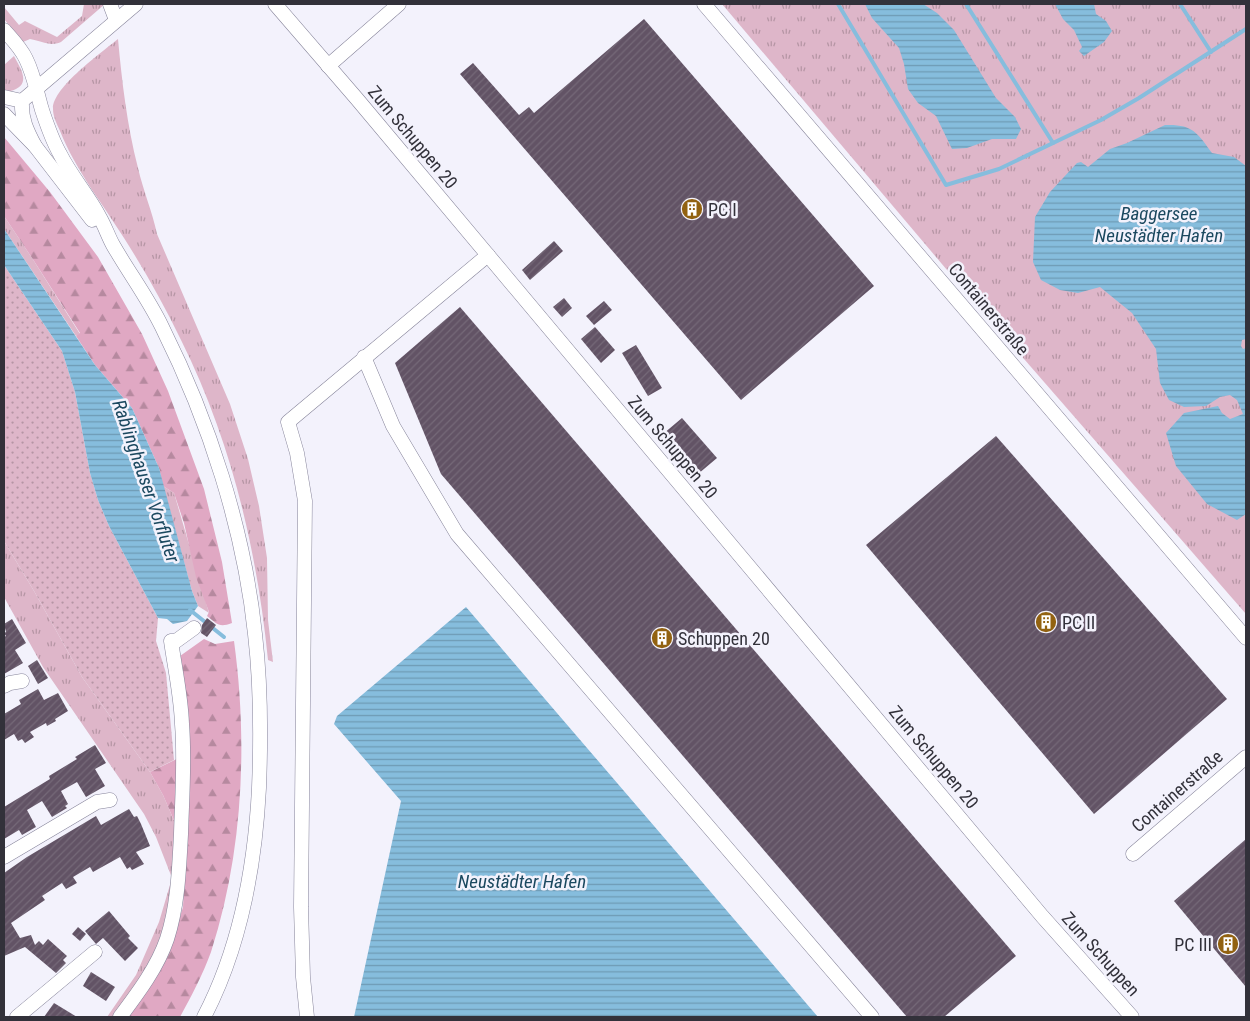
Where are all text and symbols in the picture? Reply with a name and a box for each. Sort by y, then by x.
street label: Zum Schuppen 20 [364,81,462,193]
building icon: PC I [680,197,704,221]
place label: PC I [708,199,737,220]
water label: Baggersee Neustädter Hafen [1095,202,1223,247]
street label: Containerstraße [944,259,1034,359]
street label: Zum Schuppen 20 [624,391,722,503]
water label: Rablinghauser Vorfluter [107,397,185,566]
building icon: PC II [1034,610,1058,634]
place label: PC II [1062,612,1095,633]
building icon: Schuppen 20 [650,626,674,650]
place label: Schuppen 20 [678,628,770,649]
street label: Zum Schuppen 20 [885,701,983,813]
street label: Containerstraße [1127,746,1227,836]
water label: Neustädter Hafen [458,870,586,893]
street label: Zum Schuppen [1058,908,1144,1000]
building icon: PC III [1216,932,1240,956]
place label: PC III [1174,934,1212,955]

